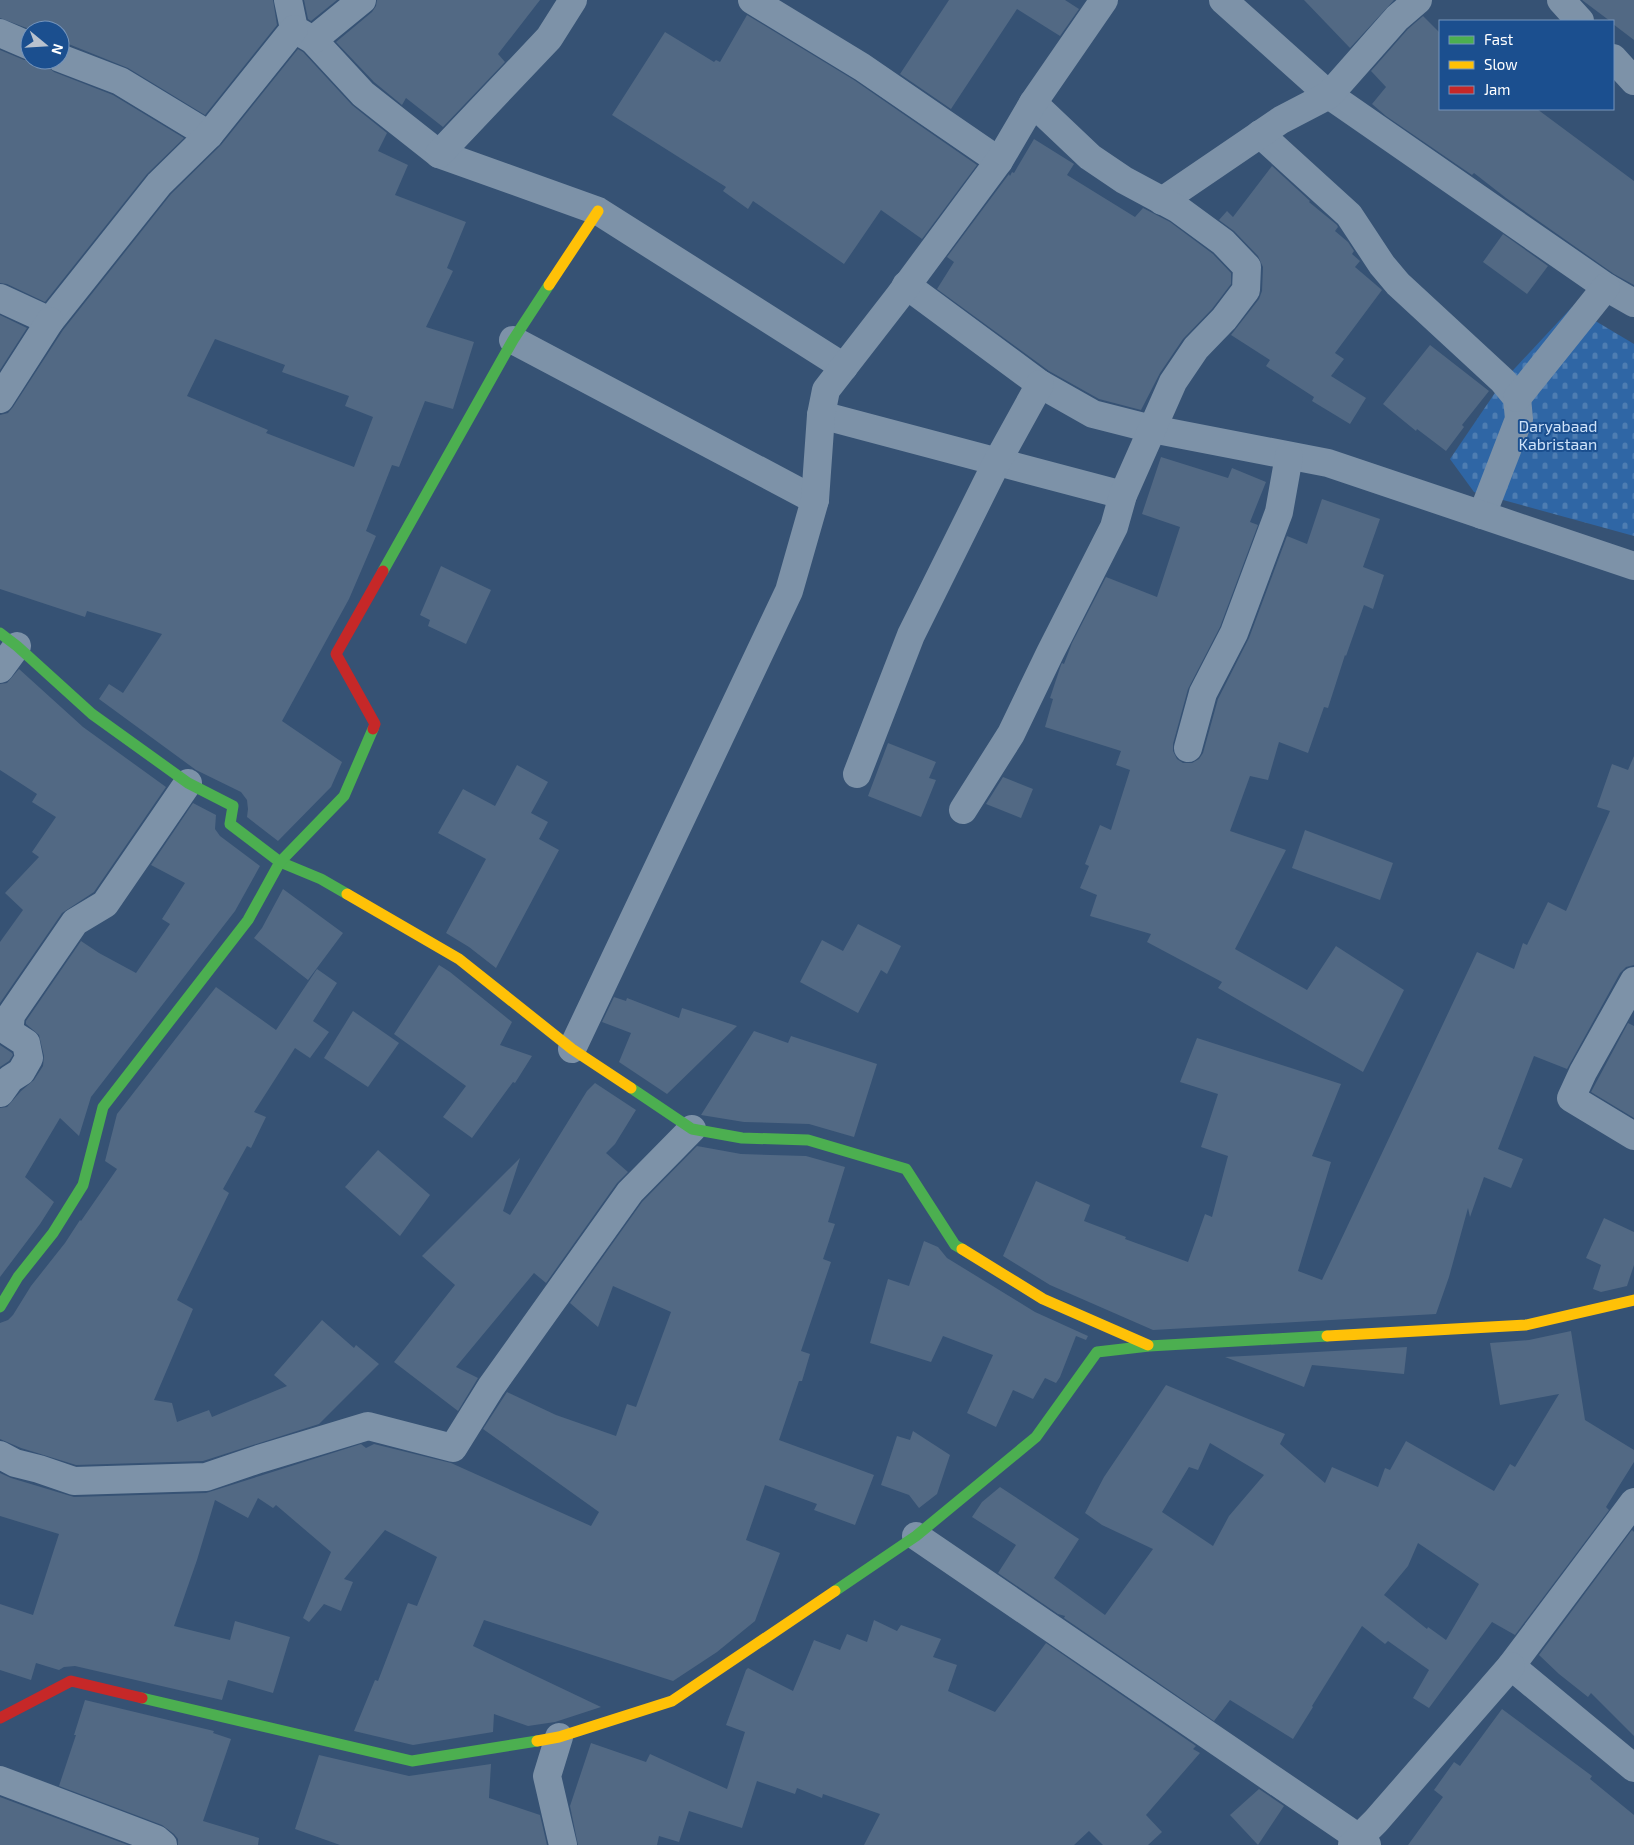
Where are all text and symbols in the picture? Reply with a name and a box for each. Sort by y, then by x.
north arrow [20,20,70,70]
legend [1439,20,1614,110]
text: Fast [1484,30,1514,48]
text: N [48,42,67,57]
text: Slow [1484,55,1518,73]
text: Jam [1484,80,1510,98]
park label: Daryabaad Kabristaan [1519,416,1597,453]

